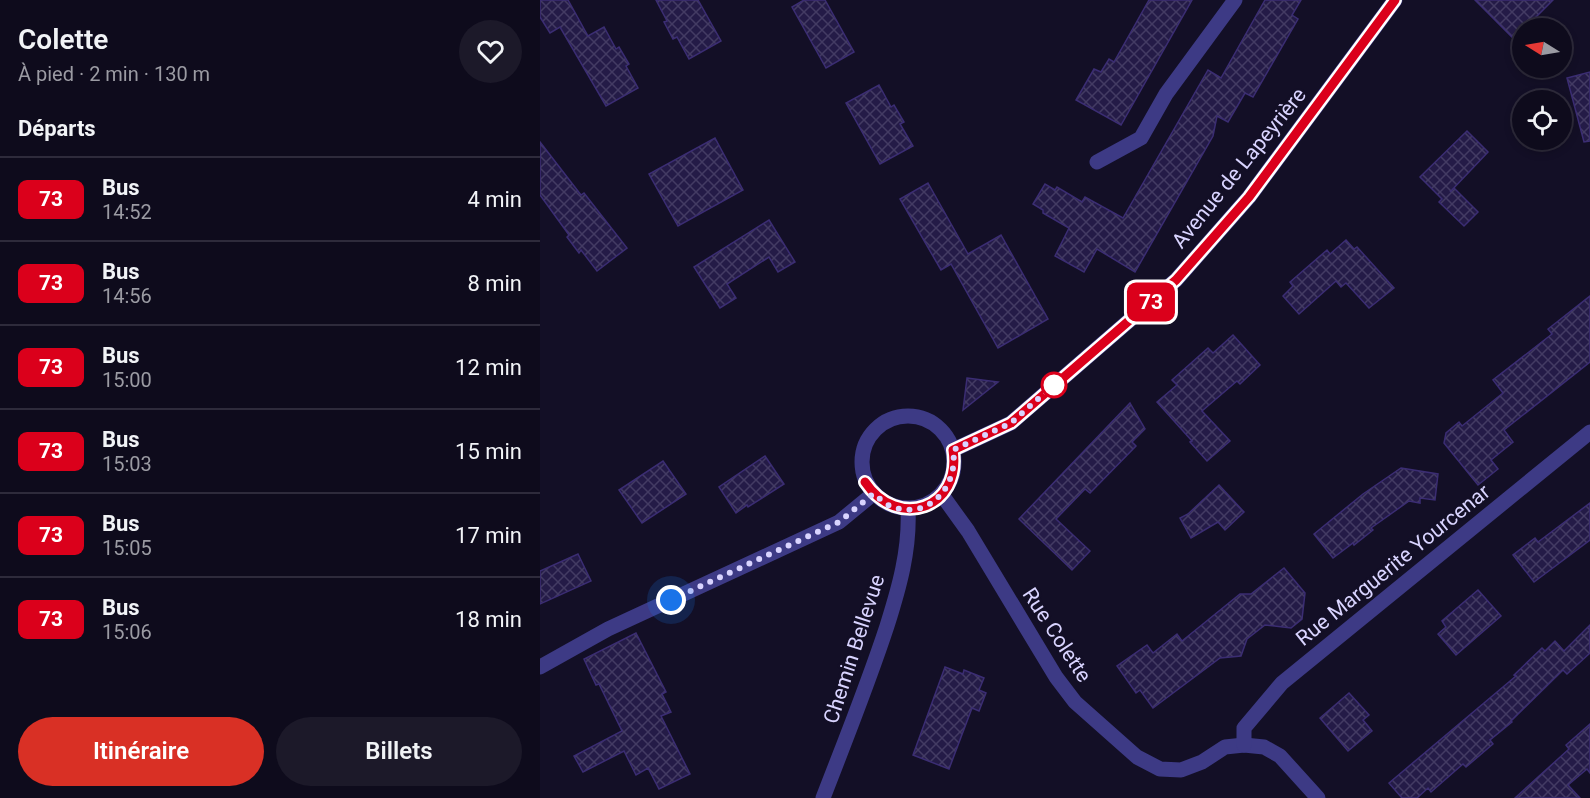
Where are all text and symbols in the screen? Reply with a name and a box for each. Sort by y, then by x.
north arrow [1512,18,1572,78]
map controls [1512,18,1572,150]
button: heart [459,20,522,83]
text: Colette [18,23,108,56]
text: À pied · 2 min · 130 m [18,62,210,86]
street label: Avenue de Lapeyrière [1167,83,1311,253]
button: locate [1512,90,1572,150]
text: Départs [18,116,96,141]
text: Bus [102,175,140,200]
text: 73 [39,187,63,211]
text: 4 min [467,187,522,212]
text: 14:52 [102,200,152,224]
text: Bus [102,259,140,284]
text: 73 [39,271,63,295]
text: 8 min [467,271,522,296]
line badge: 73 [1124,282,1178,322]
text: 14:56 [102,284,152,308]
text: 73 [1139,290,1163,314]
text: Bus [102,343,140,368]
text: 73 [39,355,63,379]
text: 12 min [455,355,522,380]
text: 15:00 [102,368,152,392]
unlabelled marker [1041,372,1067,398]
text: Bus [102,427,140,452]
text: 73 [39,439,63,463]
text: 15 min [455,439,522,464]
text: 15:03 [102,452,152,476]
street label: Rue Marguerite Yourcenar [1291,479,1495,651]
text: Bus [102,511,140,536]
text: 73 [39,523,63,547]
text: 17 min [455,523,522,548]
text: 15:05 [102,536,152,560]
street label: Chemin Bellevue [819,572,889,726]
street label: Rue Colette [1018,583,1096,687]
your location [656,585,686,615]
text: Bus [102,595,140,620]
text: 73 [39,607,63,631]
text: 18 min [455,607,522,632]
text: 15:06 [102,620,152,644]
button: Itinéraire [18,717,264,786]
button: Billets [276,717,522,786]

